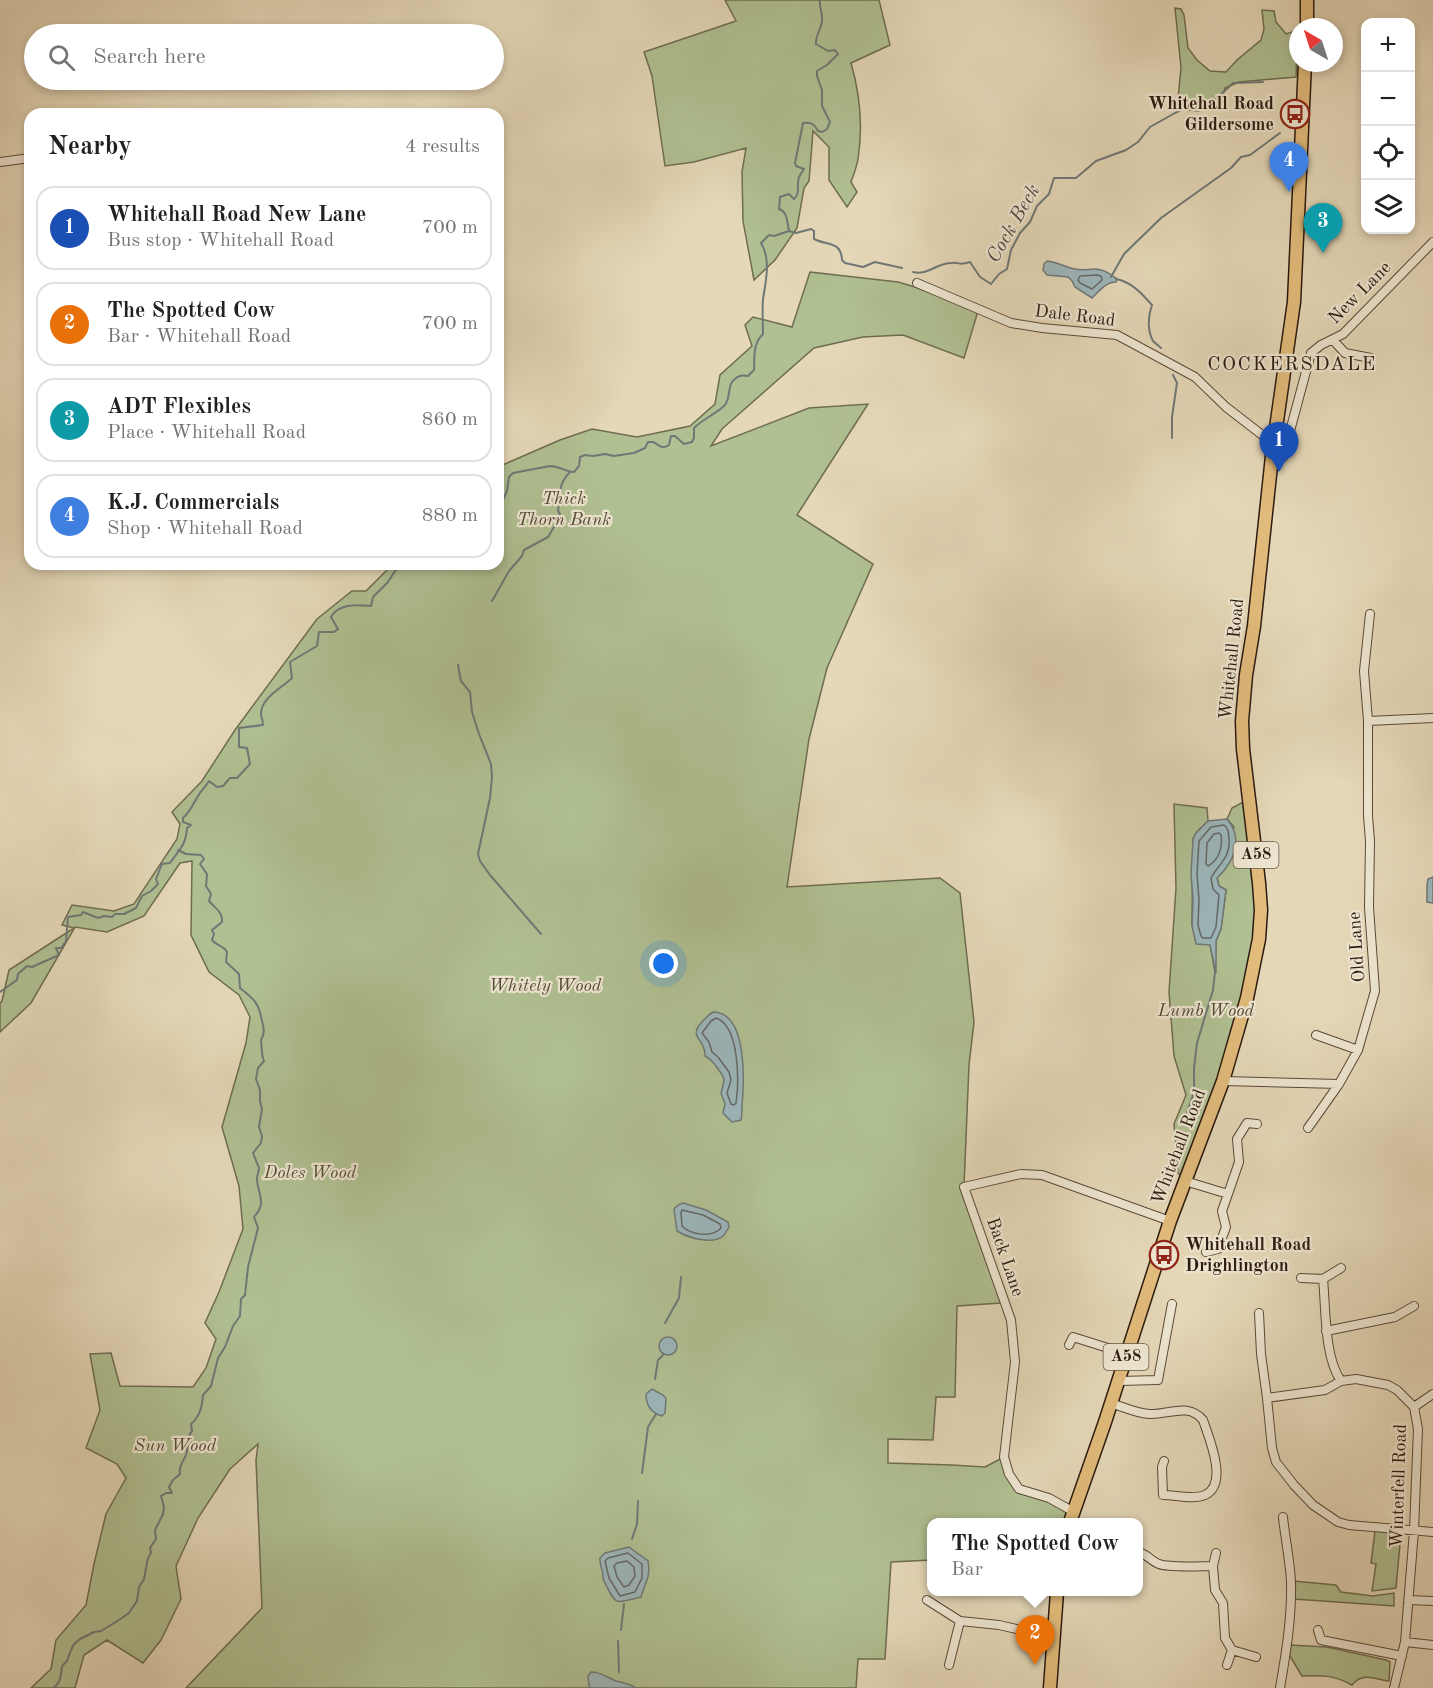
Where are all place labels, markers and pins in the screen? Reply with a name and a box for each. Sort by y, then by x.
place label: Whitehall Road Gildersome [1148,95,1274,134]
bus stop icon: Whitehall Road Gildersome [1279,98,1311,130]
pin: 4 [1270,142,1308,192]
pin: 3 [1304,204,1342,253]
pin: 1 [1260,422,1298,472]
place label: Whitehall Road Drighlington [1185,1236,1312,1275]
bus stop icon: Whitehall Road Drighlington [1148,1239,1180,1271]
pin: 2 [1016,1616,1054,1665]

